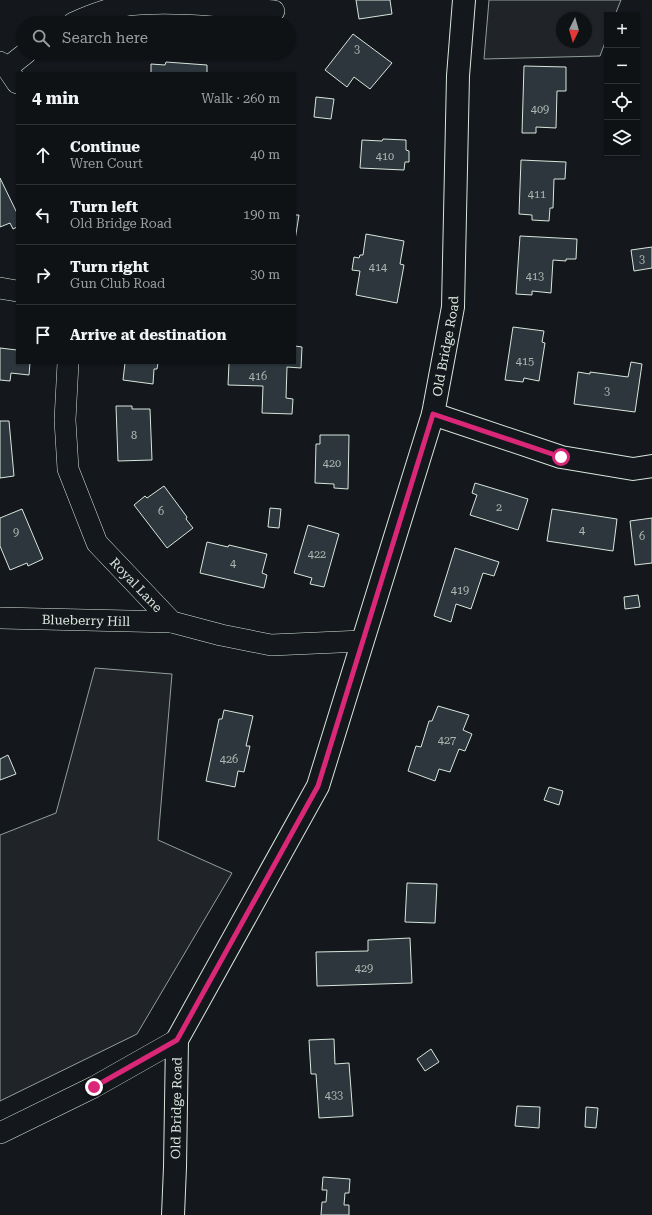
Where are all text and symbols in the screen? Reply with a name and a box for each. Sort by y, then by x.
north arrow [556,12,592,48]
map controls [604,12,640,156]
button: + [604,12,640,48]
search box [16,16,296,60]
icon: search [30,27,52,49]
text: Search here [62,29,148,47]
house number: 3 [354,43,360,56]
button: − [604,48,640,84]
button: locate [604,84,640,120]
text: 4 min [32,88,79,108]
text: Walk · 260 m [201,91,280,106]
house number: 409 [531,103,549,116]
button: layers [604,120,640,156]
text: Continue [70,138,140,156]
icon: ahead [32,144,54,166]
text: 40 m [250,147,280,162]
house number: 410 [376,150,394,163]
text: Wren Court [70,156,143,171]
house number: 411 [528,188,546,201]
text: Turn left [70,198,138,216]
icon: left [32,204,54,226]
text: 190 m [243,207,280,222]
text: Old Bridge Road [70,216,172,231]
house number: 3 [639,253,645,266]
text: Turn right [70,258,149,276]
house number: 414 [369,261,388,274]
icon: right [32,264,54,286]
text: 30 m [250,267,280,282]
house number: 413 [526,270,544,283]
text: Gun Club Road [70,276,165,291]
street label: Old Bridge Road [429,295,461,398]
icon: arrive [32,324,54,346]
text: Arrive at destination [70,326,226,344]
house number: 415 [516,355,534,368]
house number: 416 [249,370,267,383]
house number: 3 [604,385,610,398]
house number: 8 [131,429,137,442]
route start [552,448,570,466]
house number: 420 [323,457,341,470]
house number: 2 [496,501,502,514]
house number: 6 [158,505,164,518]
house number: 4 [579,524,586,537]
house number: 9 [13,526,19,539]
house number: 6 [639,530,645,543]
house number: 422 [308,548,326,561]
street label: Royal Lane [107,554,166,615]
house number: 4 [230,557,237,570]
house number: 419 [451,584,469,597]
street label: Blueberry Hill [42,611,130,629]
house number: 427 [438,734,456,747]
house number: 426 [220,753,238,766]
house number: 429 [355,962,373,975]
street label: Old Bridge Road [168,1056,184,1159]
route end [85,1078,103,1096]
house number: 433 [325,1089,343,1102]

